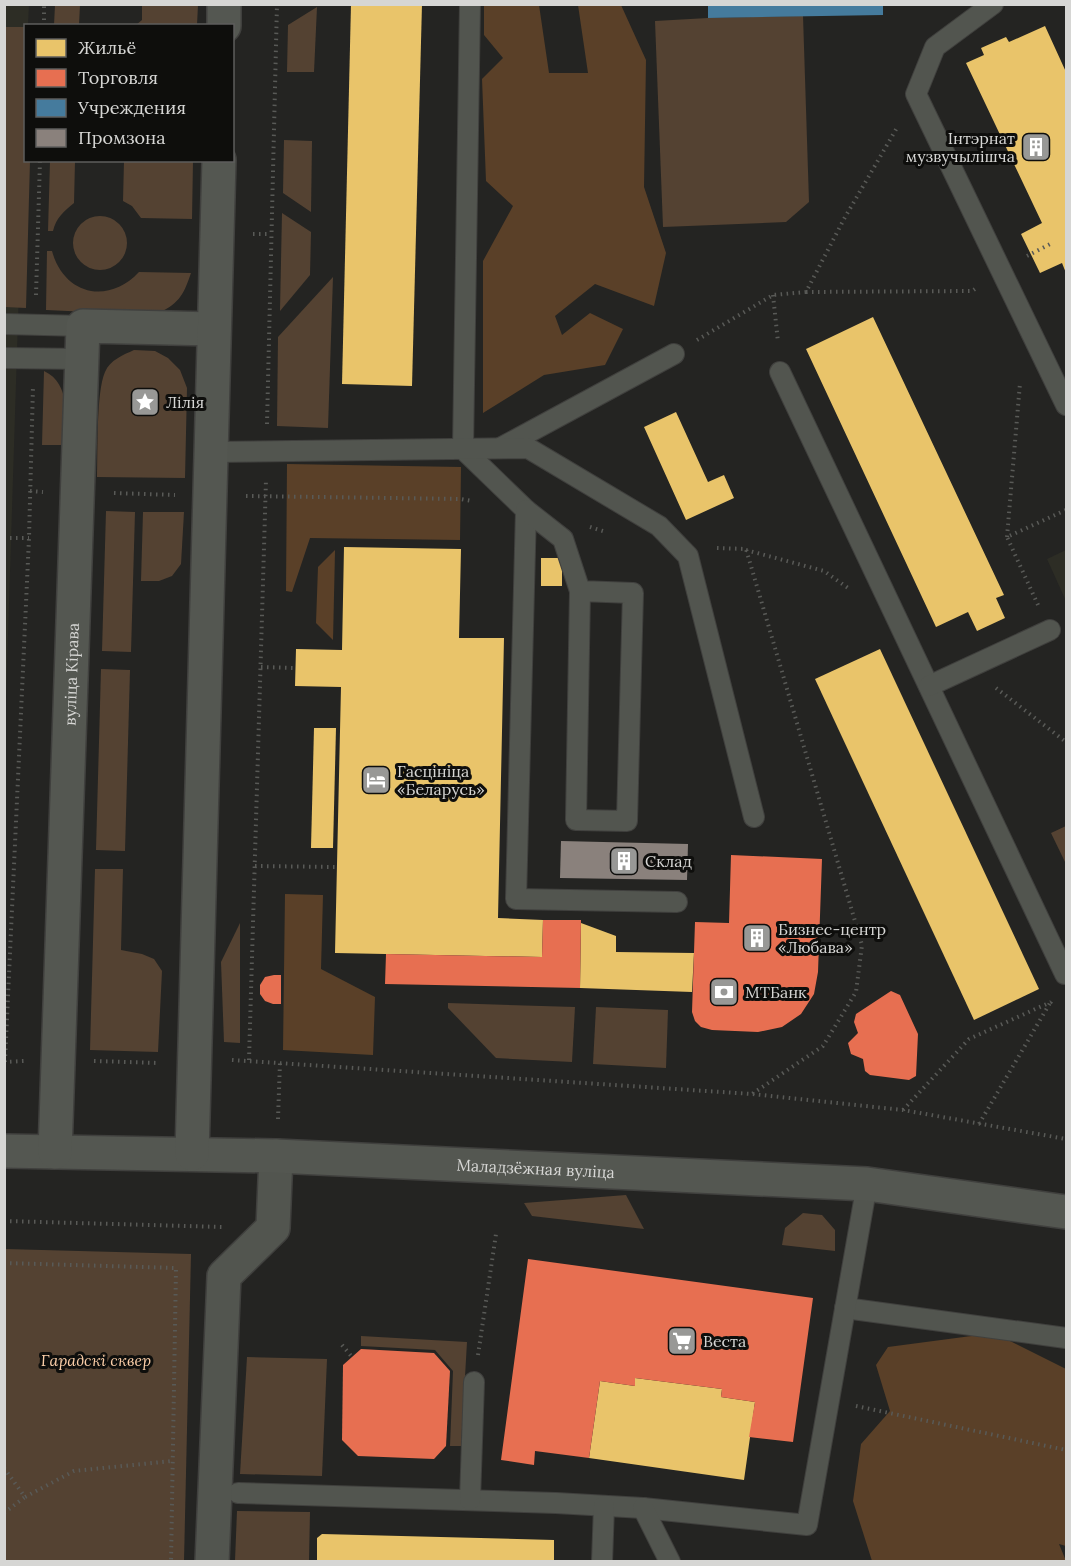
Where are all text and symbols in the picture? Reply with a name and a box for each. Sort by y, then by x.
legend [24,24,234,162]
text: Жильё [78,36,136,59]
text: Торговля [78,66,158,89]
text: Учреждения [77,96,186,119]
text: Промзона [78,126,166,149]
place label: Інтэрнат музвучылішча [905,128,1015,166]
building icon: Інтэрнат музвучылішча [1020,131,1052,163]
place icon: Лілія [129,386,161,418]
place label: Лілія [166,392,204,412]
street label: вуліца Кірава [59,622,83,726]
place label: Гасцініца «Беларусь» [397,761,485,799]
hotel icon: Гасцініца «Беларусь» [360,764,392,796]
building icon: Склад [608,845,640,877]
place label: Склад [645,851,693,871]
place label: Бизнес-центр «Любава» [778,919,886,957]
building icon: Бизнес-центр «Любава» [741,922,773,954]
bank icon: МТБанк [708,976,740,1008]
place label: МТБанк [745,982,807,1002]
street label: Маладзёжная вуліца [456,1155,615,1182]
supermarket icon: Веста [666,1325,698,1357]
place label: Веста [703,1331,746,1351]
park label: Гарадскі сквер [41,1350,151,1370]

